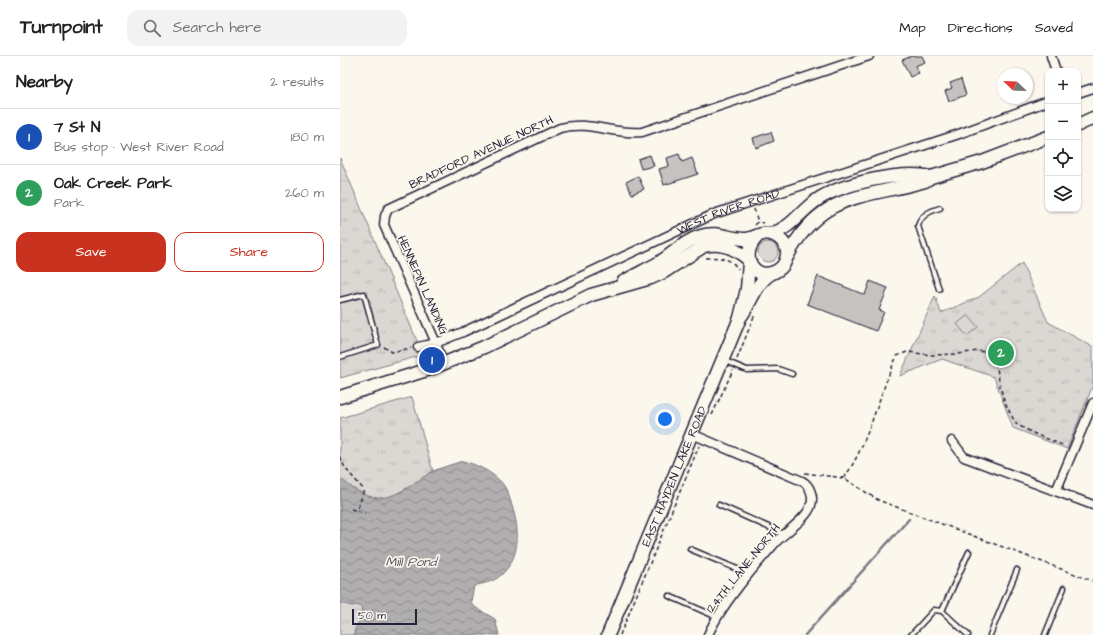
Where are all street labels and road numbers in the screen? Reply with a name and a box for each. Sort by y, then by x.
street label: BRADFORD AVENUE NORTH [406,111,556,193]
street label: WEST RIVER ROAD [674,185,782,239]
street label: HENNEPIN LANDING [393,233,452,338]
street label: EAST HAYDEN LAKE ROAD [638,403,711,549]
street label: 124TH LANE NORTH [702,520,785,617]

